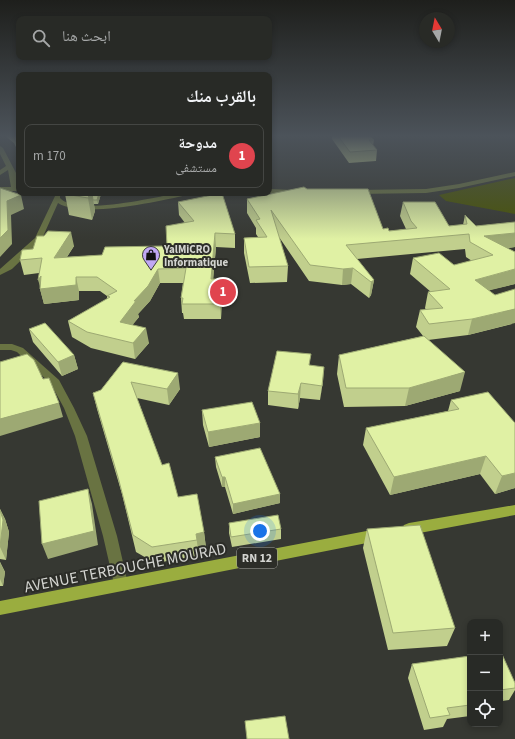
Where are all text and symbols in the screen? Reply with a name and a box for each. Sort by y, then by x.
north arrow [419,12,455,48]
search box [16,16,272,60]
text: ابحث هنا [62,26,111,47]
icon: search [30,27,52,49]
text: بالقرب منك [186,85,256,109]
text: مدوحة [178,133,217,154]
text: 170 m [33,147,66,165]
text: 1 [239,147,245,165]
text: مستشفى [175,159,217,177]
place label: YalMiCRO Informatique [163,242,229,270]
shop icon: YalMiCRO Informatique [141,245,161,270]
pin: 1 [210,277,236,307]
your location [250,521,270,541]
street label: AVENUE TERBOUCHE MOURAD [22,538,228,598]
road number: RN 12 [237,548,277,568]
map controls [467,619,503,727]
button: + [467,619,503,655]
button: − [467,655,503,691]
button: locate [467,691,503,727]

